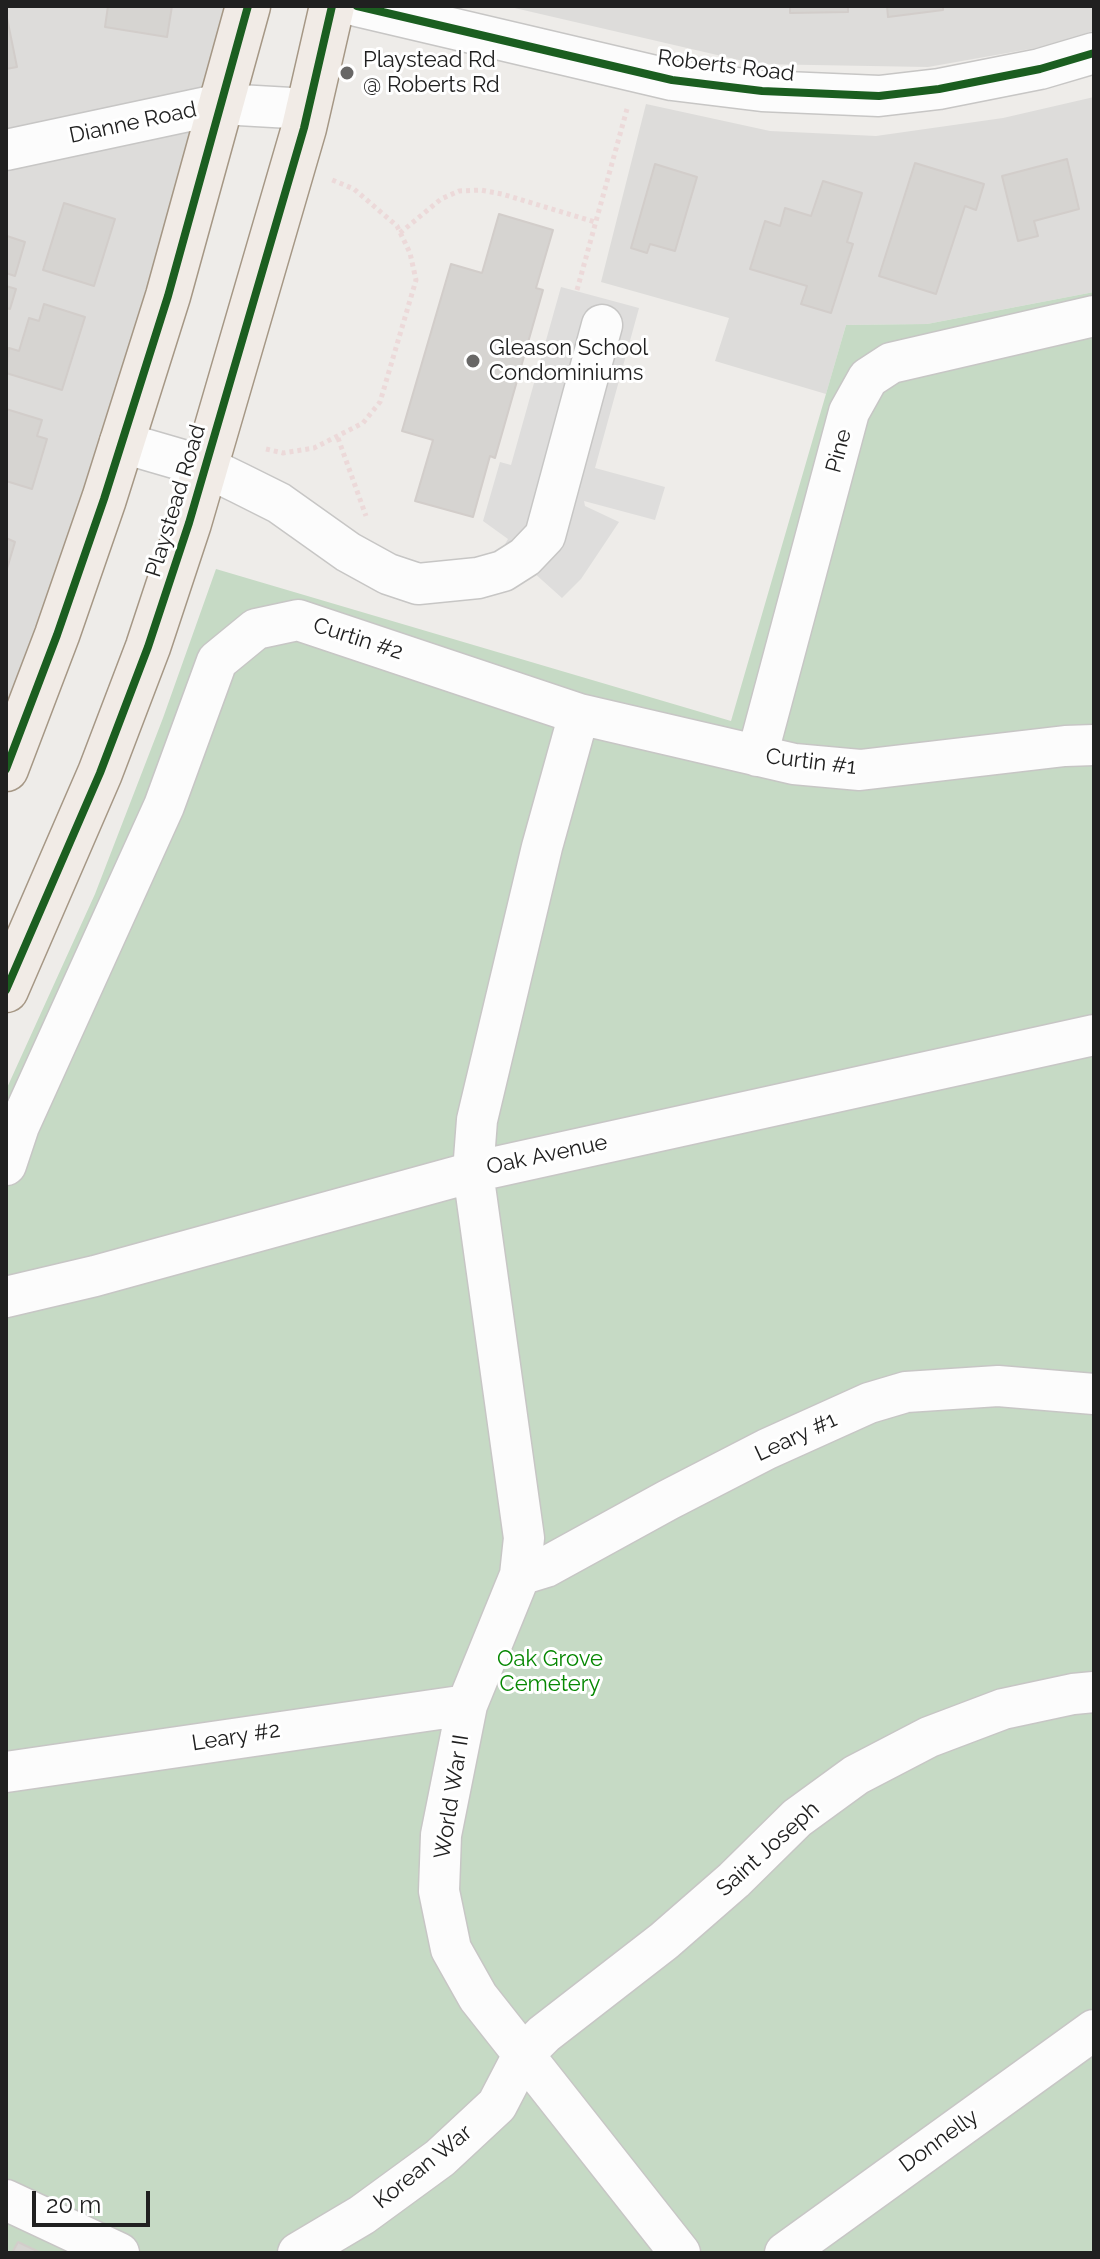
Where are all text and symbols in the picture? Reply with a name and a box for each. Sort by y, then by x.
street label: Roberts Road [656,45,796,87]
place label: Playstead Rd @ Roberts Rd [363,47,500,98]
marker: Playstead Rd @ Roberts Rd [338,64,356,82]
street label: Dianne Road [67,97,199,149]
place label: Gleason School Condominiums [489,335,648,386]
marker: Gleason School Condominiums [464,352,482,370]
street label: Playstead Road [140,422,212,580]
street label: Pine [821,426,857,476]
street label: Curtin #2 [310,612,406,666]
street label: Curtin #1 [764,743,858,781]
street label: Oak Avenue [484,1129,610,1181]
street label: Leary #1 [751,1407,841,1467]
park label: Oak Grove Cemetery [497,1646,603,1698]
street label: Leary #2 [190,1717,282,1757]
street label: World War II [429,1733,475,1861]
street label: Saint Joseph [711,1796,825,1902]
street label: Donnelly [894,2104,984,2178]
street label: Korean War [369,2119,477,2215]
scale bar [36,2175,154,2225]
text: 20 m [46,2190,101,2219]

